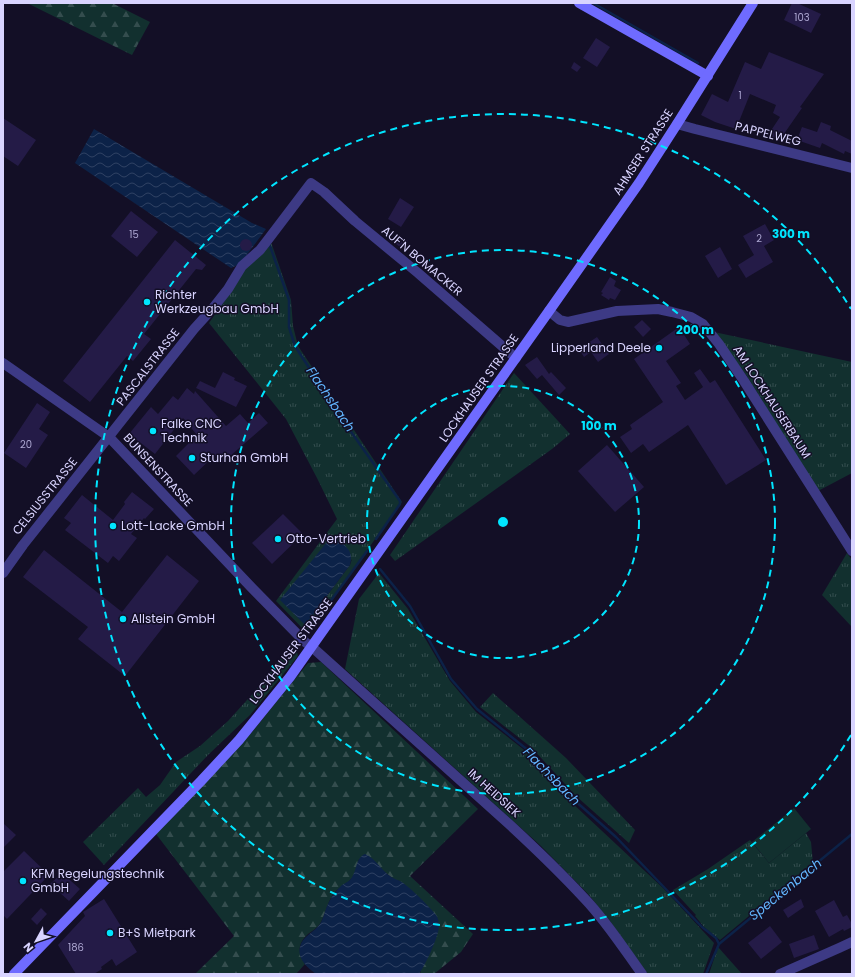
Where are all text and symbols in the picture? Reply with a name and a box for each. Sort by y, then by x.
house number: 103 [794,10,810,25]
house number: 1 [738,88,742,103]
street label: AHMSER STRASSE [608,105,677,198]
street label: PAPPELWEG [733,117,803,150]
street label: AUF'N BOMACKER [378,222,466,300]
text: 300 m [772,225,810,242]
house number: 15 [129,227,139,242]
house number: 2 [756,231,762,246]
place label: Richter Werkzeugbau GmbH [155,286,279,317]
marker: Richter Werkzeugbau GmbH [142,297,152,307]
text: 200 m [676,321,714,338]
street label: PASCALSTRASSE [112,325,183,409]
street label: LOCKHAUSER STRASSE [435,330,522,445]
place label: Lipperland Deele [551,339,651,356]
street label: AM LOCKHAUSERBAUM [729,342,815,462]
marker: Lipperland Deele [654,343,664,353]
water label: Flachsbach [302,363,360,436]
place label: Falke CNC Technik [161,415,222,446]
text: 100 m [581,417,617,434]
marker: Falke CNC Technik [148,426,158,436]
street label: BUNSENSTRASSE [120,429,197,510]
house number: 20 [20,437,32,452]
place label: Sturhan GmbH [200,449,288,466]
street label: CELSIUSSTRASSE [8,453,81,538]
marker: Sturhan GmbH [187,453,197,463]
centre of rings [496,515,510,529]
place label: Lott-Lacke GmbH [121,517,225,534]
marker: Lott-Lacke GmbH [108,521,118,531]
place label: Otto-Vertrieb [286,530,366,547]
marker: Otto-Vertrieb [273,534,283,544]
street label: LOCKHAUSER STRASSE [245,594,336,707]
place label: Allstein GmbH [131,610,215,627]
marker: Allstein GmbH [118,614,128,624]
water label: Flachsbach [519,743,585,810]
street label: IM HEIDSIEK [464,764,524,821]
water label: Speckenbach [745,854,826,925]
place label: KFM Regelungstechnik GmbH [31,865,165,896]
marker: KFM Regelungstechnik GmbH [18,876,28,886]
north arrow [16,921,56,961]
place label: B+S Mietpark [118,924,197,941]
marker: B+S Mietpark [105,928,115,938]
text: N [20,939,37,956]
house number: 186 [68,940,84,955]

